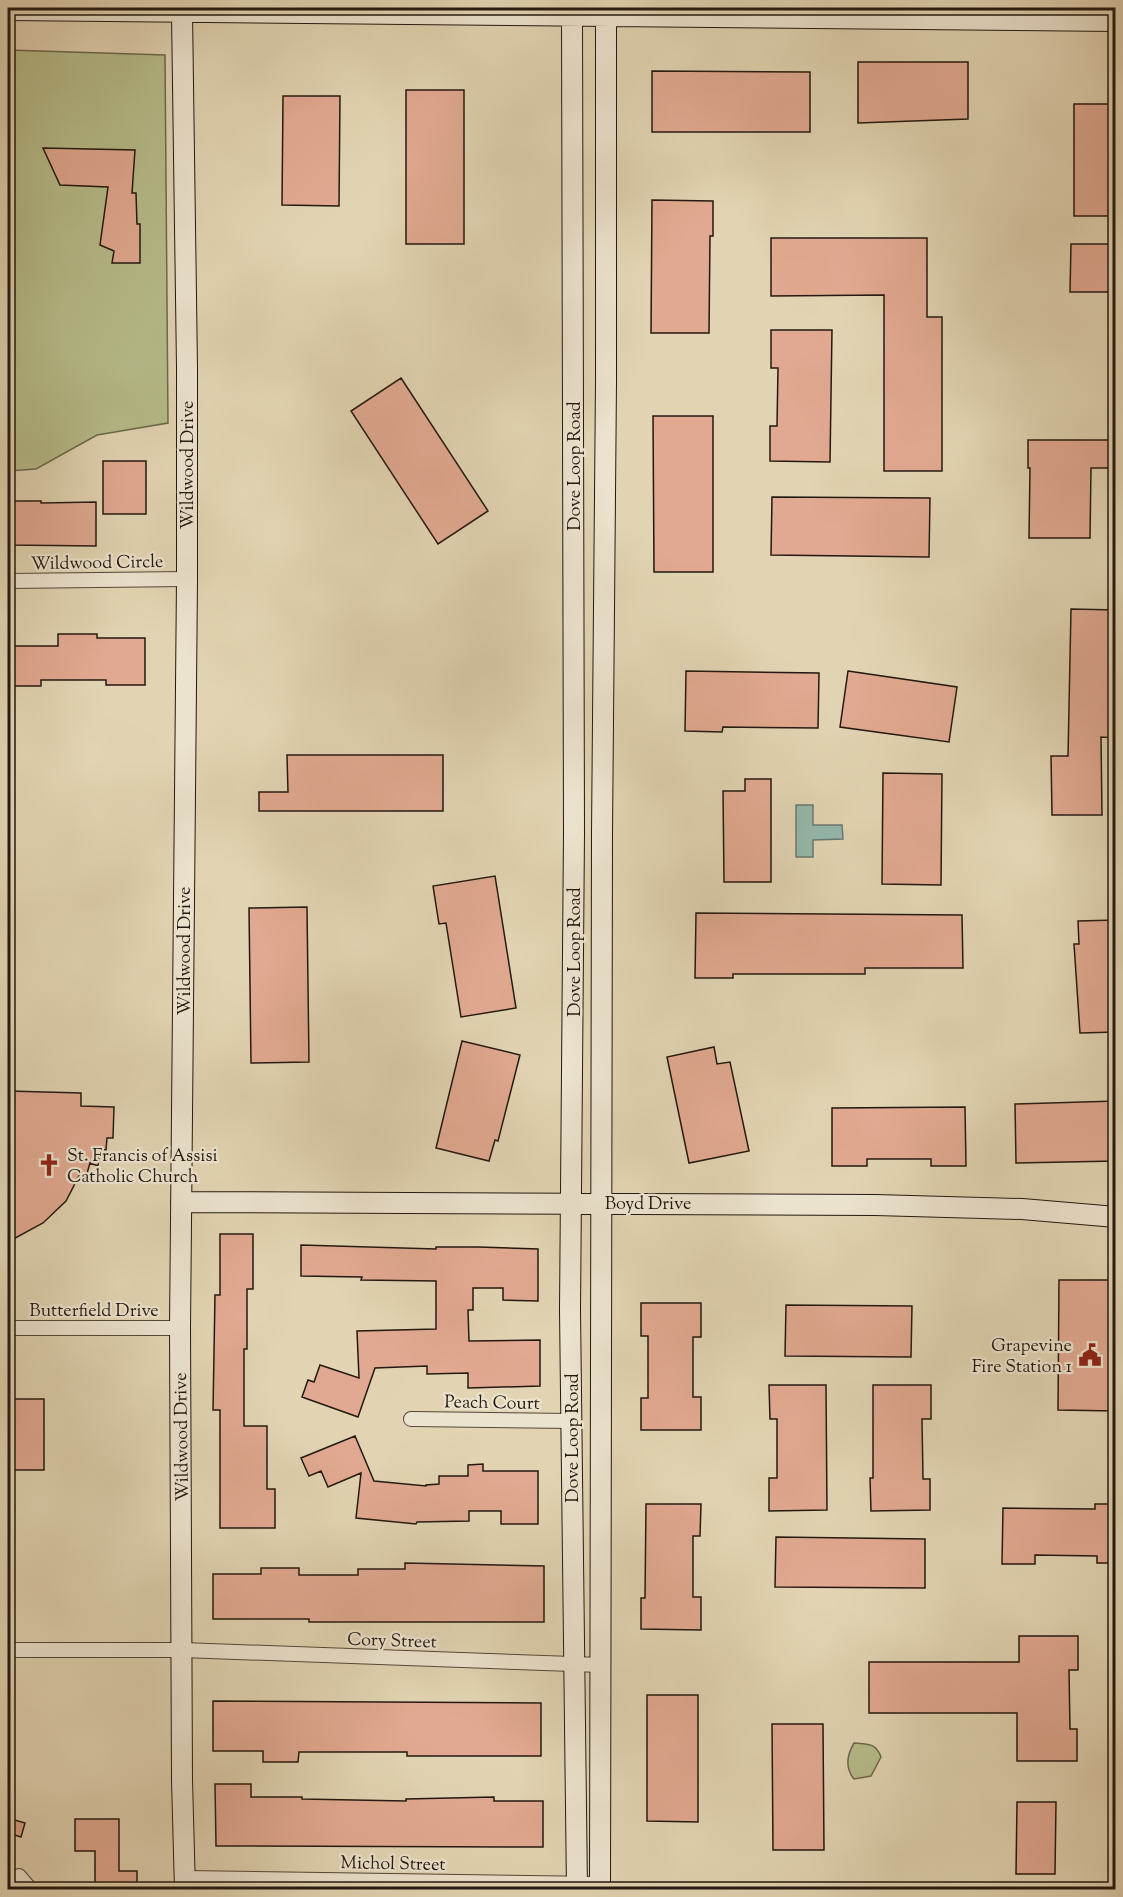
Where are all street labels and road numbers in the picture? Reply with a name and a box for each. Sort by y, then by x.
street label: Wildwood Drive [176,401,202,529]
street label: Dove Loop Road [563,401,589,531]
street label: Wildwood Circle [30,550,164,578]
street label: Wildwood Drive [173,887,199,1015]
street label: Dove Loop Road [563,887,589,1017]
street label: Boyd Drive [605,1192,691,1218]
street label: Butterfield Drive [29,1299,159,1325]
street label: Wildwood Drive [169,1372,197,1502]
street label: Dove Loop Road [561,1373,587,1503]
street label: Peach Court [444,1390,540,1418]
street label: Cory Street [347,1627,437,1657]
street label: Michol Street [340,1851,446,1879]

